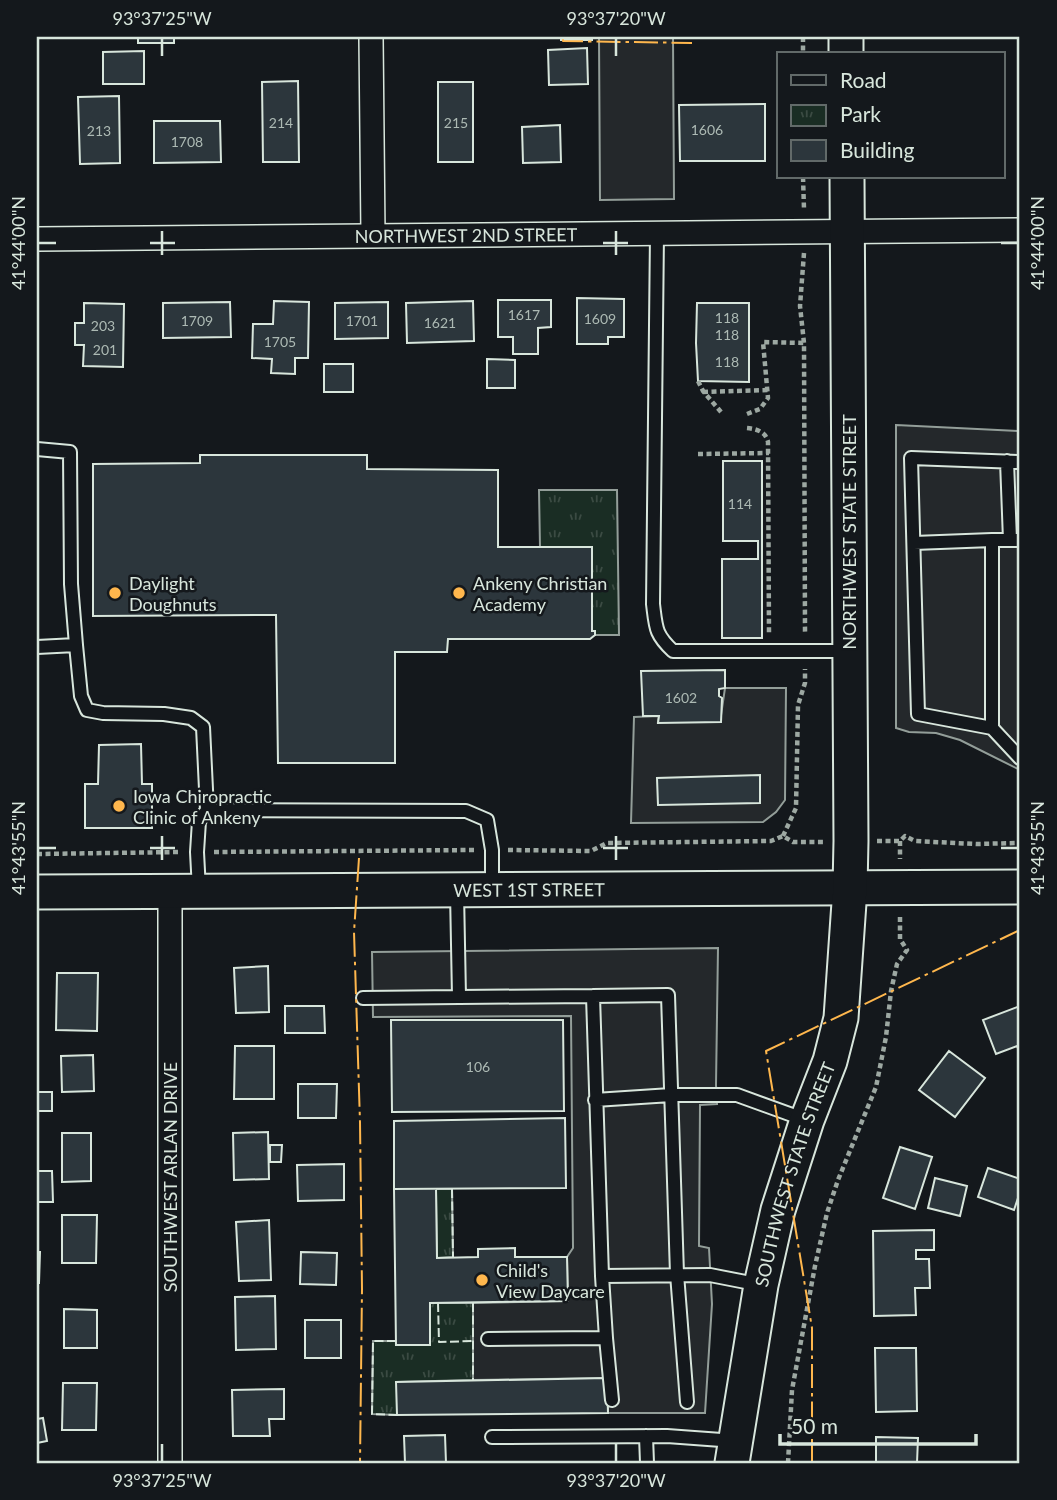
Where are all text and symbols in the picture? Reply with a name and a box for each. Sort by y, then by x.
text: 93°37'25"W [112,7,212,29]
text: 93°37'20"W [566,7,666,29]
legend [777,52,1004,178]
text: Road [840,67,887,92]
text: Park [840,101,881,126]
house number: 214 [269,114,293,131]
house number: 215 [444,114,468,131]
house number: 1606 [691,121,723,138]
house number: 213 [87,122,111,139]
house number: 1708 [171,133,203,150]
text: Building [840,137,915,162]
text: 41°44'00"N [7,196,29,290]
text: 41°44'00"N [1026,196,1048,290]
street label: NORTHWEST 2ND STREET [355,223,578,247]
house number: 1617 [508,306,540,323]
house number: 118 [715,309,739,326]
house number: 1609 [584,310,616,327]
house number: 1709 [181,312,213,329]
house number: 1701 [346,312,378,329]
house number: 1621 [424,314,456,331]
house number: 203 [91,317,115,334]
house number: 118 [715,326,739,343]
house number: 1705 [264,333,296,350]
house number: 201 [93,341,117,358]
house number: 118 [715,353,739,370]
street label: NORTHWEST STATE STREET [838,414,860,650]
house number: 114 [728,495,752,512]
place label: Daylight Doughnuts [129,572,217,615]
place label: Ankeny Christian Academy [473,572,607,615]
marker: Daylight Doughnuts [107,585,123,601]
marker: Ankeny Christian Academy [451,585,467,601]
house number: 1602 [665,689,697,706]
place label: Iowa Chiropractic Clinic of Ankeny [133,785,272,828]
marker: Iowa Chiropractic Clinic of Ankeny [111,798,127,814]
text: 41°43'55"N [7,801,29,895]
text: 41°43'55"N [1026,801,1048,895]
street label: WEST 1ST STREET [453,878,605,901]
house number: 106 [466,1058,490,1075]
street label: SOUTHWEST STATE STREET [750,1059,840,1289]
street label: SOUTHWEST ARLAN DRIVE [159,1062,181,1292]
place label: Child's View Daycare [496,1259,605,1302]
marker: Child's View Daycare [474,1272,490,1288]
scale bar [780,1402,976,1446]
text: 50 m [791,1413,838,1438]
text: 93°37'25"W [112,1469,212,1491]
text: 93°37'20"W [566,1469,666,1491]

